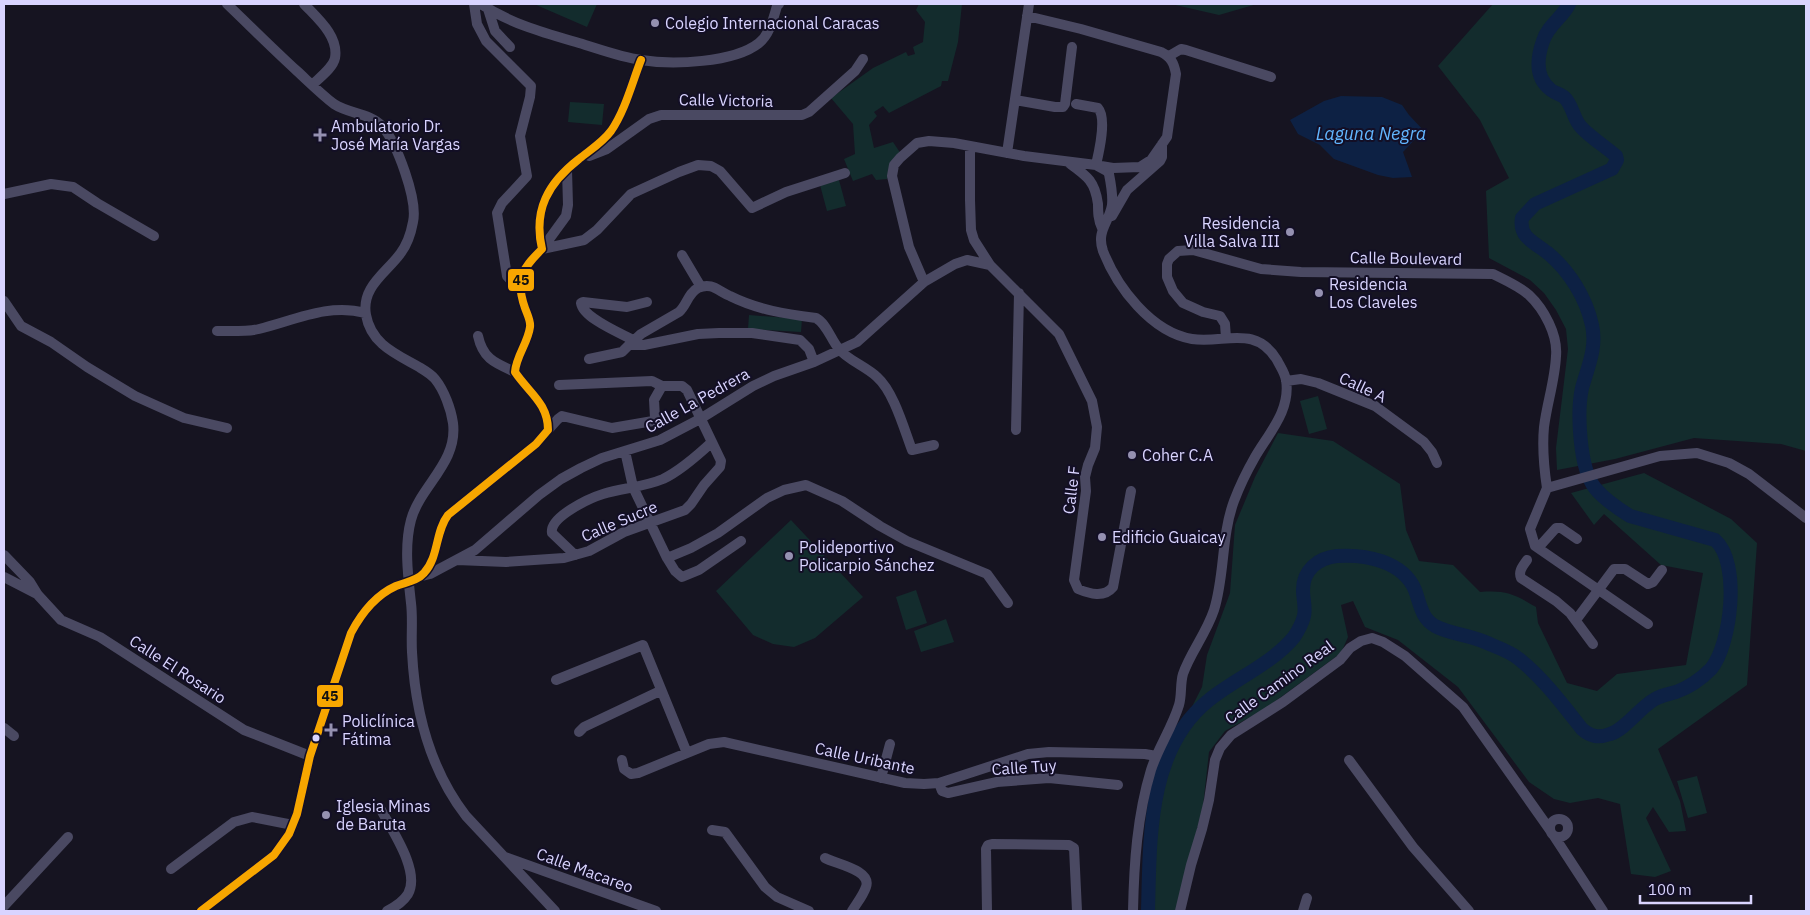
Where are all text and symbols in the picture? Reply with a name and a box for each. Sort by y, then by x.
place label: Colegio Internacional Caracas [665,13,880,33]
marker: Colegio Internacional Caracas [649,17,661,29]
street label: Calle Victoria [679,89,774,111]
place label: Ambulatorio Dr. José María Vargas [331,116,460,154]
water label: Laguna Negra [1316,122,1426,145]
marker: Ambulatorio Dr. José María Vargas [313,128,327,142]
place label: Residencia Villa Salva III [1184,213,1280,251]
marker: Residencia Villa Salva III [1284,226,1296,238]
street label: Calle Boulevard [1350,247,1462,269]
line badge: 45 [507,268,535,292]
text: 45 [513,271,529,289]
place label: Residencia Los Claveles [1329,274,1418,312]
marker: Residencia Los Claveles [1313,287,1325,299]
street label: Calle La Pedrera [641,363,753,437]
street label: Calle A [1336,367,1390,407]
place label: Coher C.A [1142,445,1213,465]
marker: Coher C.A [1126,449,1138,461]
street label: Calle F [1058,465,1084,515]
street label: Calle Sucre [578,496,660,546]
place label: Edificio Guaicay [1112,527,1226,547]
marker: Edificio Guaicay [1096,531,1108,543]
place label: Polideportivo Policarpio Sánchez [799,537,934,575]
marker: Polideportivo Policarpio Sánchez [783,550,795,562]
street label: Calle El Rosario [126,630,230,708]
street label: Calle Camino Real [1221,636,1337,728]
line badge: 45 [316,684,344,708]
text: 45 [322,687,338,705]
place label: Policlínica Fátima [342,711,415,749]
marker: Policlínica Fátima [324,723,338,737]
unlabelled marker [311,733,321,743]
street label: Calle Uribante [813,738,917,778]
street label: Calle Tuy [991,755,1057,779]
place label: Iglesia Minas de Baruta [336,796,431,834]
marker: Iglesia Minas de Baruta [320,809,332,821]
street label: Calle Macareo [534,843,636,897]
scale bar [1640,872,1751,904]
text: 100 m [1648,880,1692,899]

